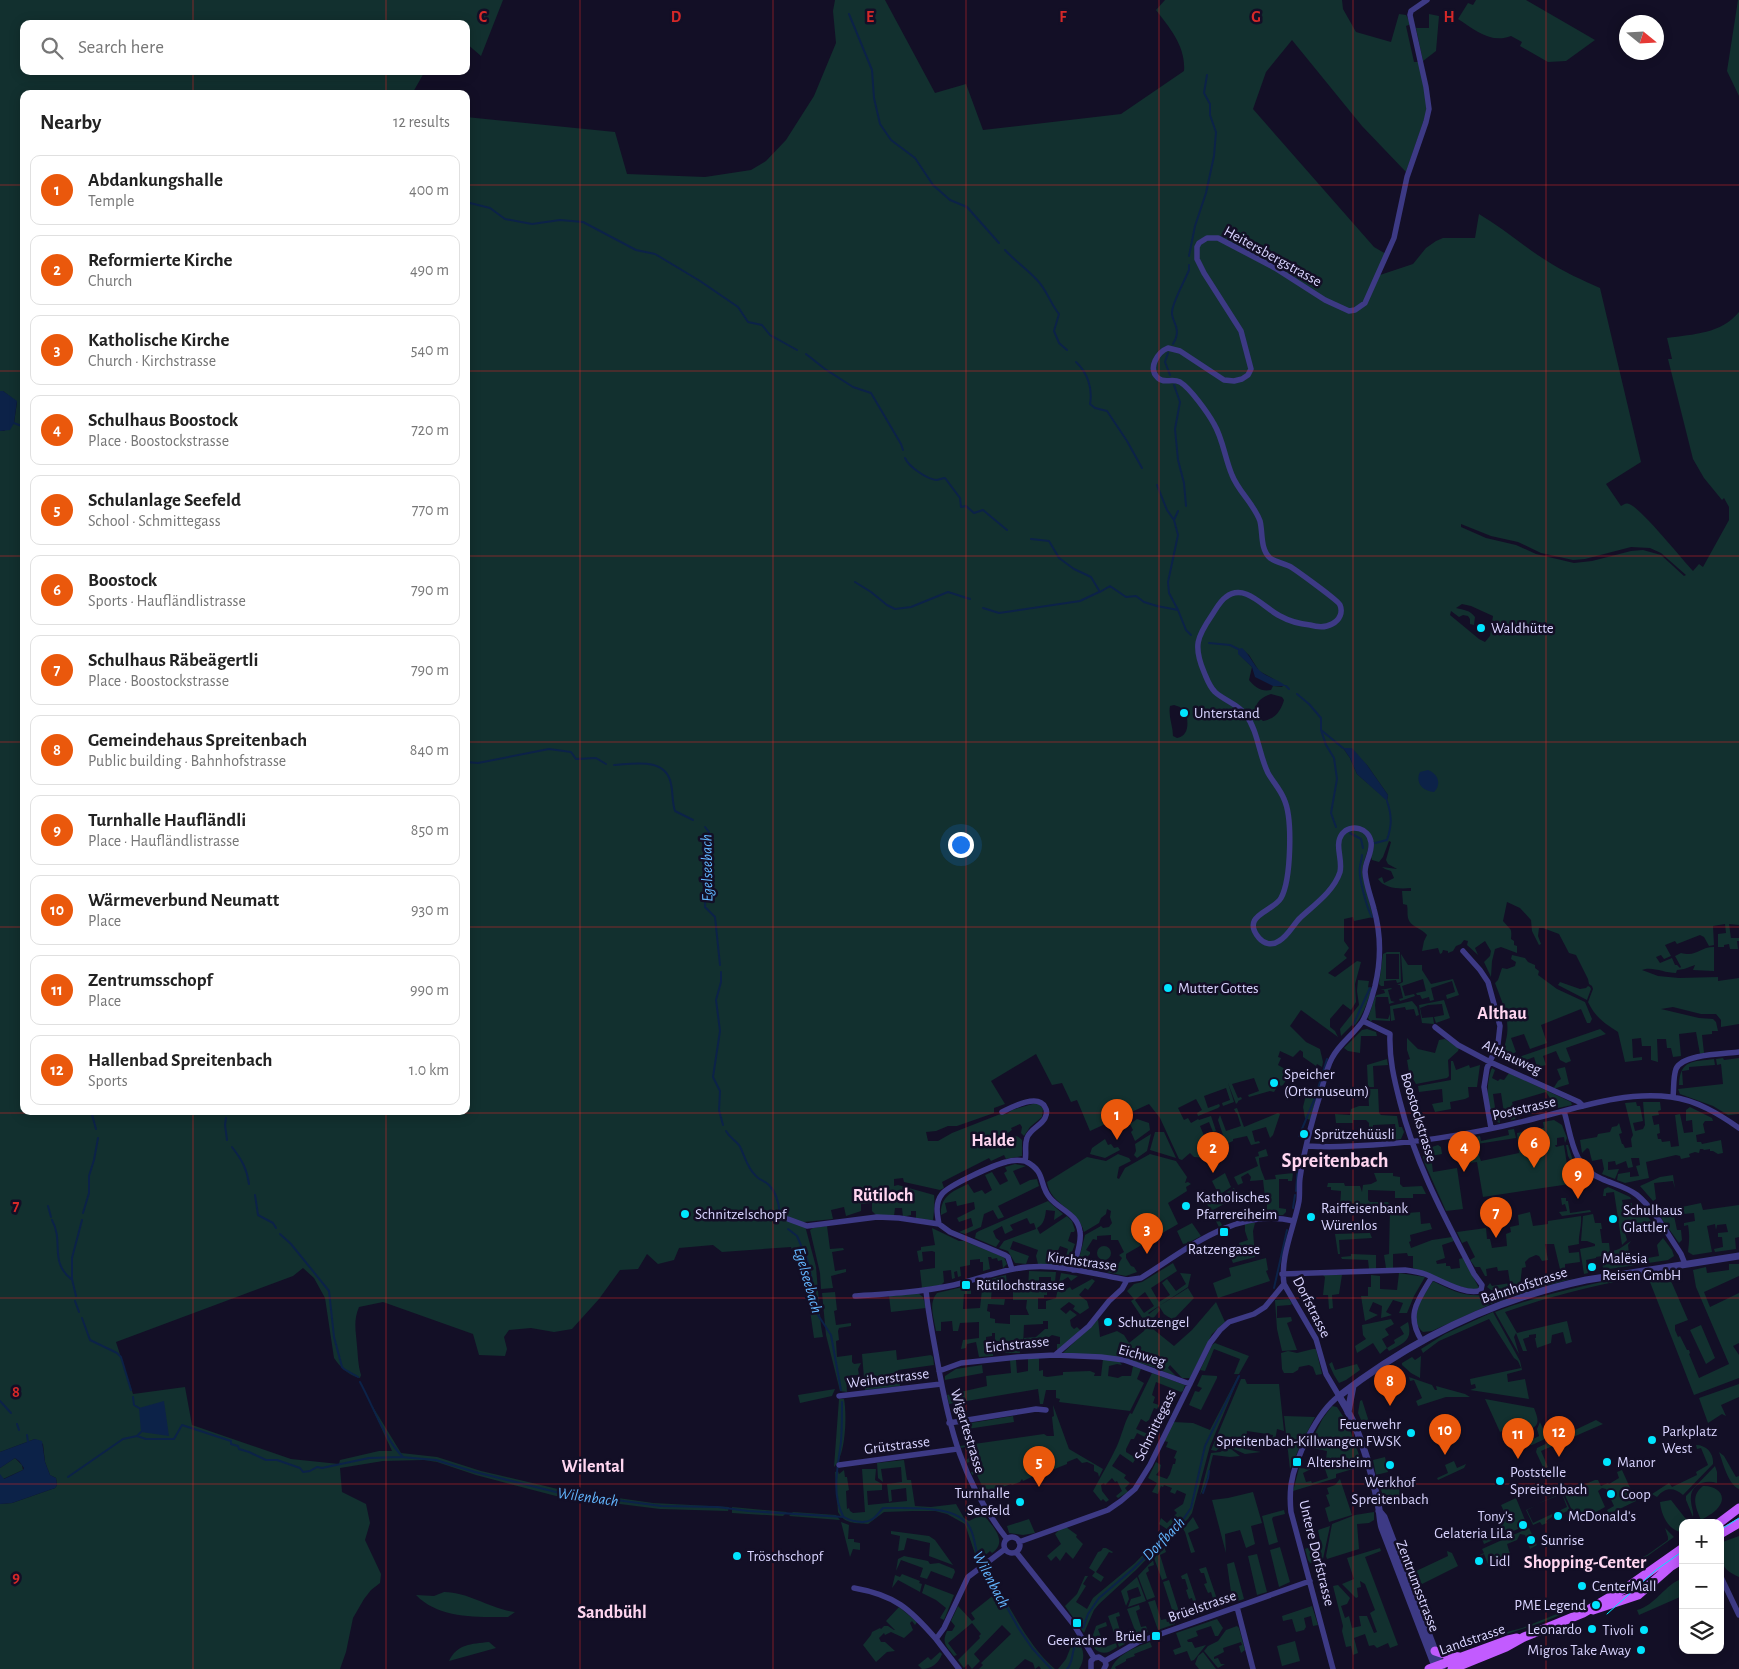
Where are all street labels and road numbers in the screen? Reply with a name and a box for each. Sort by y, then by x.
street label: Heitersbergstrasse [1221,223,1324,289]
street label: Althauweg [1480,1037,1544,1078]
street label: Boostockstrasse [1398,1071,1439,1164]
street label: Poststrasse [1491,1094,1557,1123]
street label: Kirchstrasse [1046,1249,1118,1274]
street label: Bahnhofstrasse [1479,1264,1569,1306]
street label: Dorfstrasse [1290,1274,1333,1340]
street label: Eichstrasse [984,1334,1050,1355]
street label: Eichweg [1117,1342,1168,1370]
street label: Weiherstrasse [846,1366,930,1391]
street label: Wigartestrasse [948,1387,987,1475]
street label: Schmittegass [1132,1387,1179,1463]
street label: Grütstrasse [863,1434,931,1457]
street label: Untere Dorfstrasse [1296,1499,1337,1608]
street label: Zentrumsstrasse [1393,1538,1442,1634]
street label: Brüelstrasse [1166,1588,1238,1625]
street label: Landstrasse [1437,1621,1507,1658]

